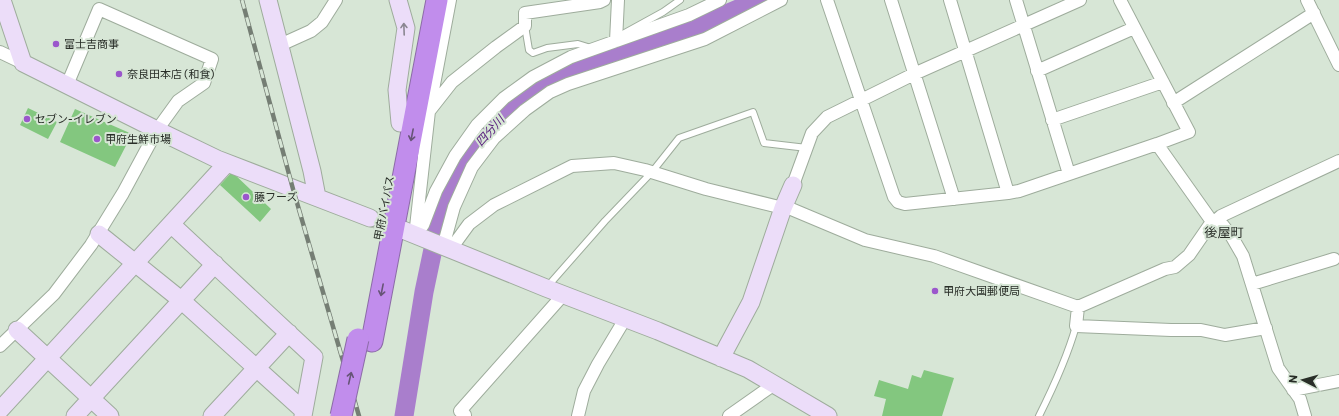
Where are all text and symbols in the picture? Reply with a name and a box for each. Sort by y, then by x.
one-way arrow [400,23,408,36]
place label: 富士吉商事 [64,37,119,50]
marker: 富士吉商事 [51,39,61,49]
place label: 奈良田本店 (和食) [127,67,215,80]
marker: 奈良田本店 (和食) [114,69,124,79]
water label: 四分川 [472,111,508,148]
place label: セブン-イレブン [35,112,117,125]
marker: セブン-イレブン [22,114,32,124]
one-way arrow [407,128,415,141]
place label: 甲府生鮮市場 [105,132,171,145]
marker: 甲府生鮮市場 [92,134,102,144]
street label: 甲府バイパス [371,174,396,241]
place label: 藤フーズ [254,190,297,203]
marker: 藤フーズ [241,192,251,202]
district label: 後屋町 [1204,224,1244,240]
one-way arrow [378,283,386,296]
place label: 甲府大国郵便局 [943,284,1020,297]
marker: 甲府大国郵便局 [930,286,940,296]
north arrow [1283,360,1323,400]
one-way arrow [346,372,354,385]
text: N [1286,374,1299,384]

